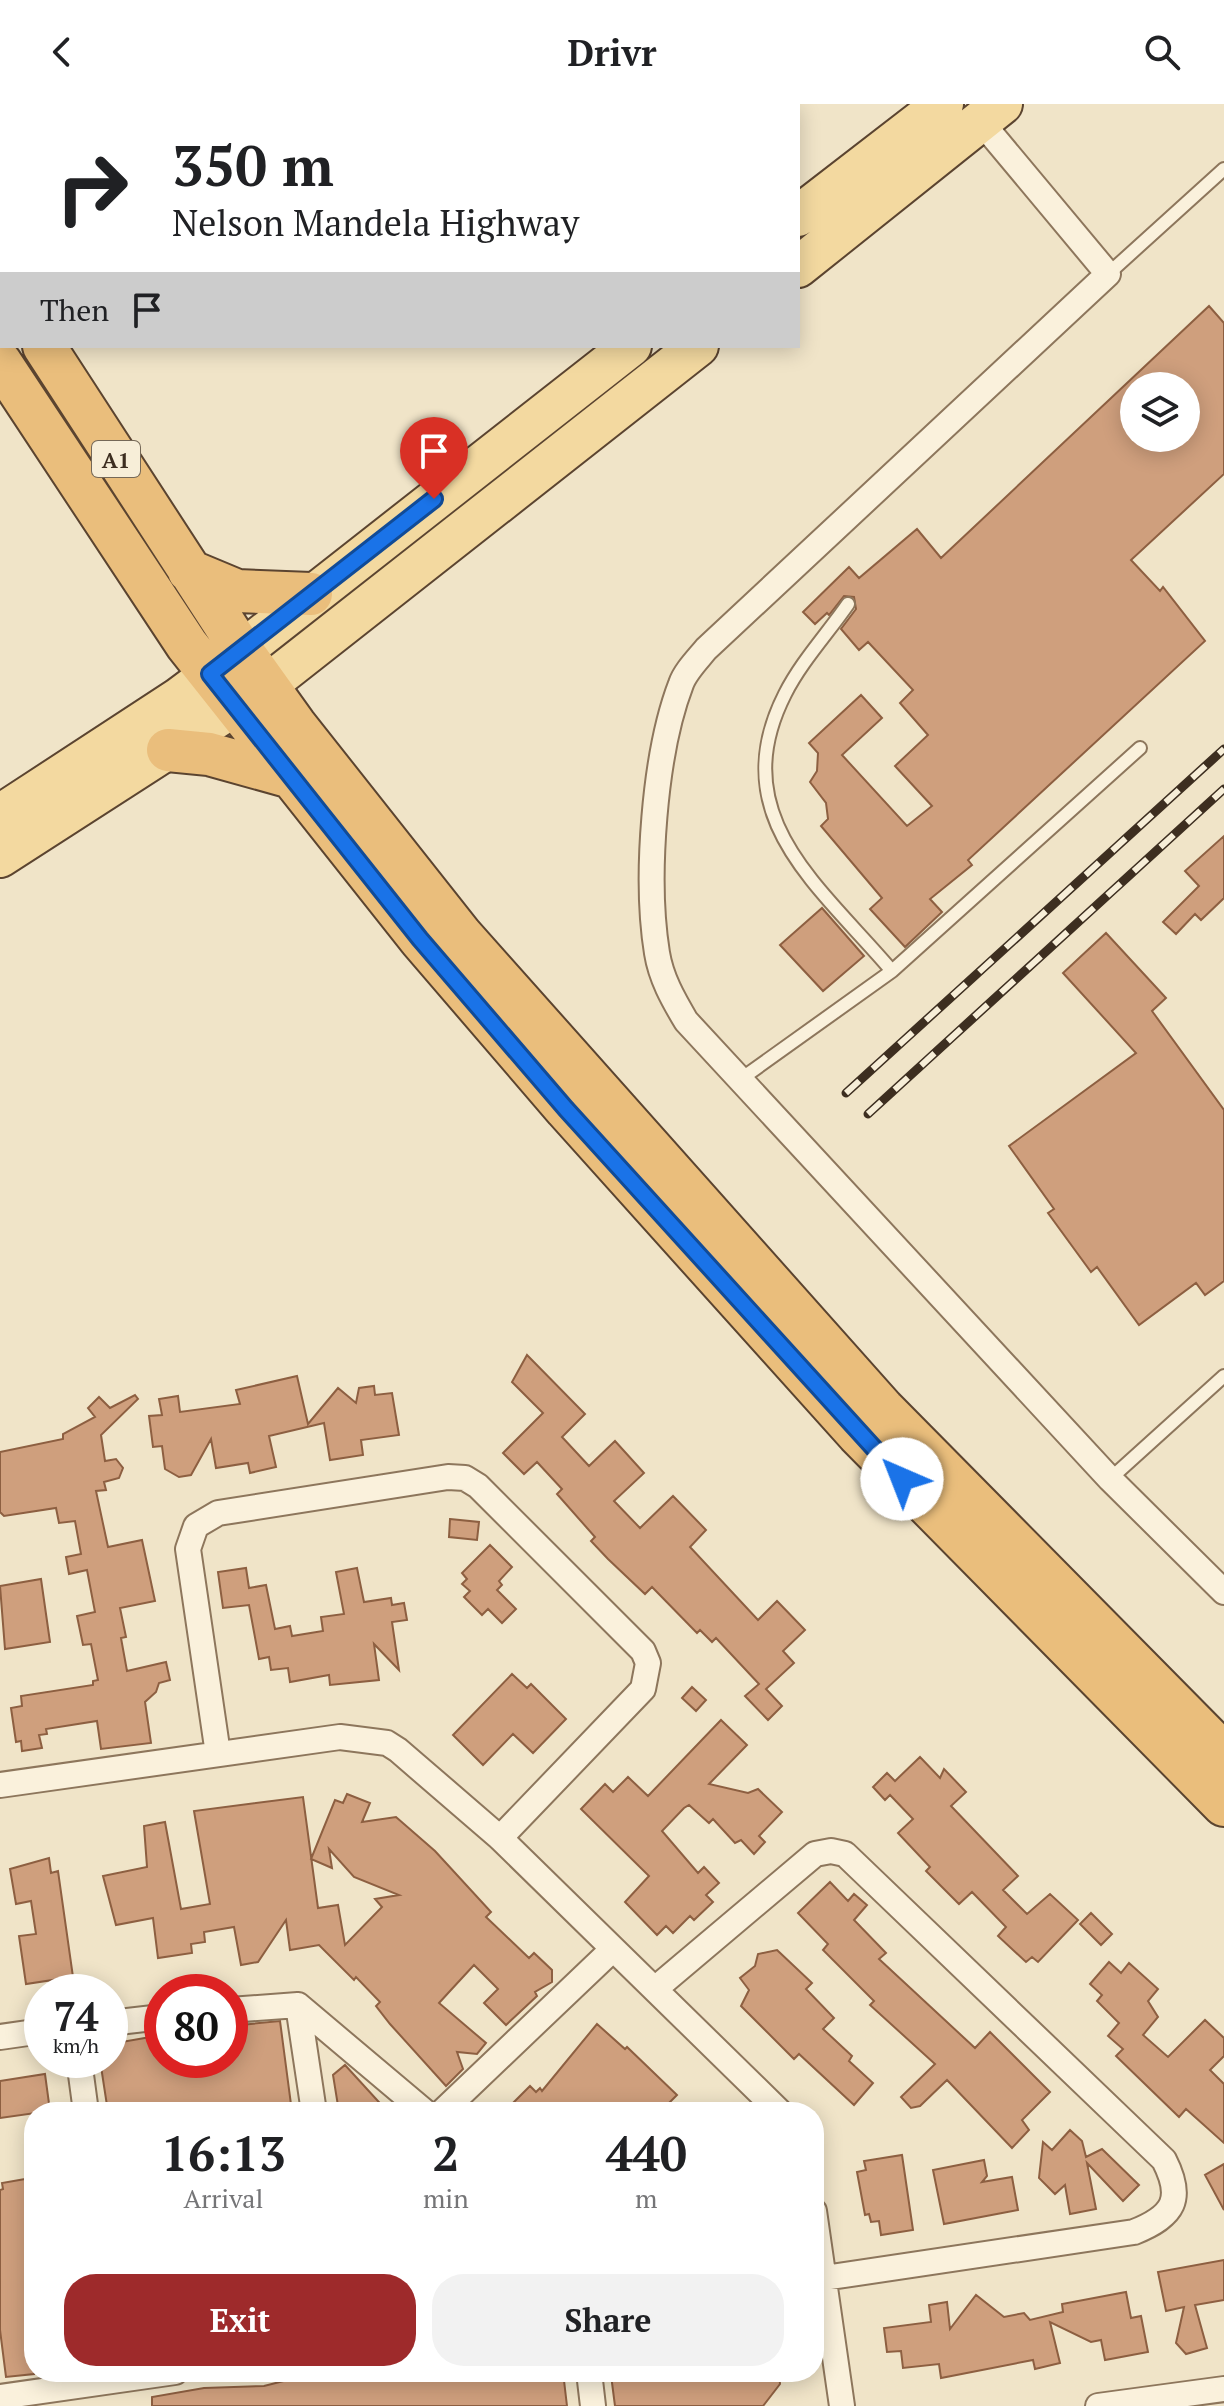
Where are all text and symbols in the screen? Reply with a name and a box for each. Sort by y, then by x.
text: Drivr [568,29,656,76]
icon: back [40,30,84,74]
icon: search [1140,30,1184,74]
text: 350 m [172,128,334,202]
icon: right [40,136,144,240]
text: Nelson Mandela Highway [172,199,579,246]
icon: arrive [125,288,169,332]
text: Then [40,290,109,330]
map controls [1120,372,1200,452]
button: layers [1120,372,1200,452]
pin [400,417,468,499]
icon: arrive [412,429,456,473]
road number: A1 [92,441,140,477]
position arrow [860,1437,944,1521]
speed limit sign: 80 [144,1974,248,2078]
text: 74 [53,1989,99,2042]
text: km/h [53,2032,99,2059]
text: 16:13 [161,2121,286,2185]
text: 2 [432,2121,459,2185]
text: 440 [606,2121,687,2185]
text: Arrival [184,2181,263,2215]
text: min [423,2181,469,2215]
text: m [635,2181,658,2215]
button: Exit [64,2274,416,2366]
button: Share [432,2274,784,2366]

